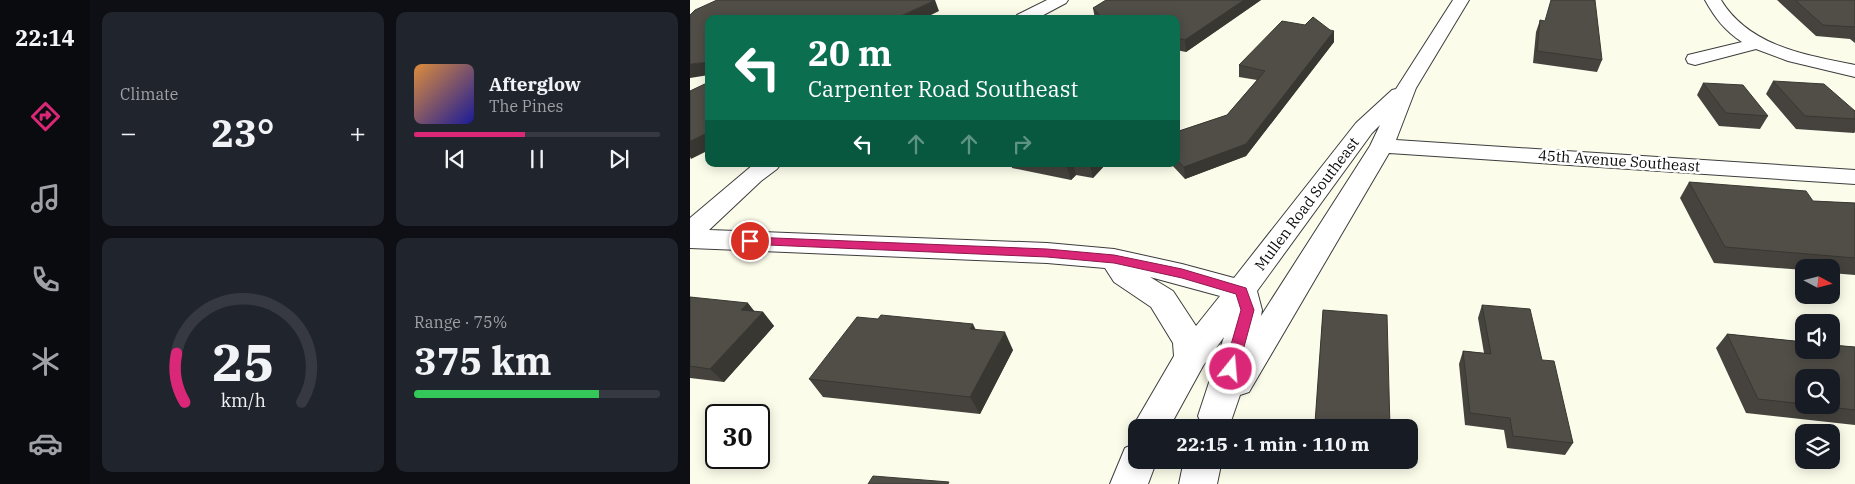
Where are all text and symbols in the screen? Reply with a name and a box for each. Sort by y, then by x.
text: 22:14 [15,23,75,52]
text: 20 m [808,30,892,76]
icon: left [725,35,790,100]
text: Afterglow [489,72,581,96]
text: Carpenter Road Southeast [808,74,1078,103]
text: Climate [120,84,178,104]
text: The Pines [489,96,563,116]
icon: directions [28,99,63,134]
text: 23° [211,108,275,157]
text: − [120,114,137,151]
text: + [349,114,366,151]
icon: left [849,130,877,158]
icon: ahead [902,130,930,158]
icon: ahead [955,130,983,158]
icon: right [1008,130,1036,158]
street label: Mullen Road Southeast [1250,133,1363,274]
icon: previous [441,145,469,173]
icon: pause [523,145,551,173]
icon: next [605,145,633,173]
street label: 45th Avenue Southeast [1537,145,1701,176]
icon: music [28,181,63,216]
pin [729,220,771,262]
icon: arrive [736,227,764,255]
north arrow [1795,259,1840,304]
map controls [1795,259,1840,469]
icon: phone [28,262,63,297]
text: Range · 75% [414,312,507,332]
button: sound [1795,314,1840,359]
text: 25 [212,328,274,395]
text: 375 km [414,336,552,385]
position arrow [1204,342,1256,394]
icon: climate [28,344,63,379]
button: search [1795,369,1840,414]
text: km/h [220,389,266,412]
speed limit sign: 30 [705,404,770,469]
button: layers [1795,424,1840,469]
icon: car [28,426,63,461]
text: 22:15 · 1 min · 110 m [1177,432,1369,456]

